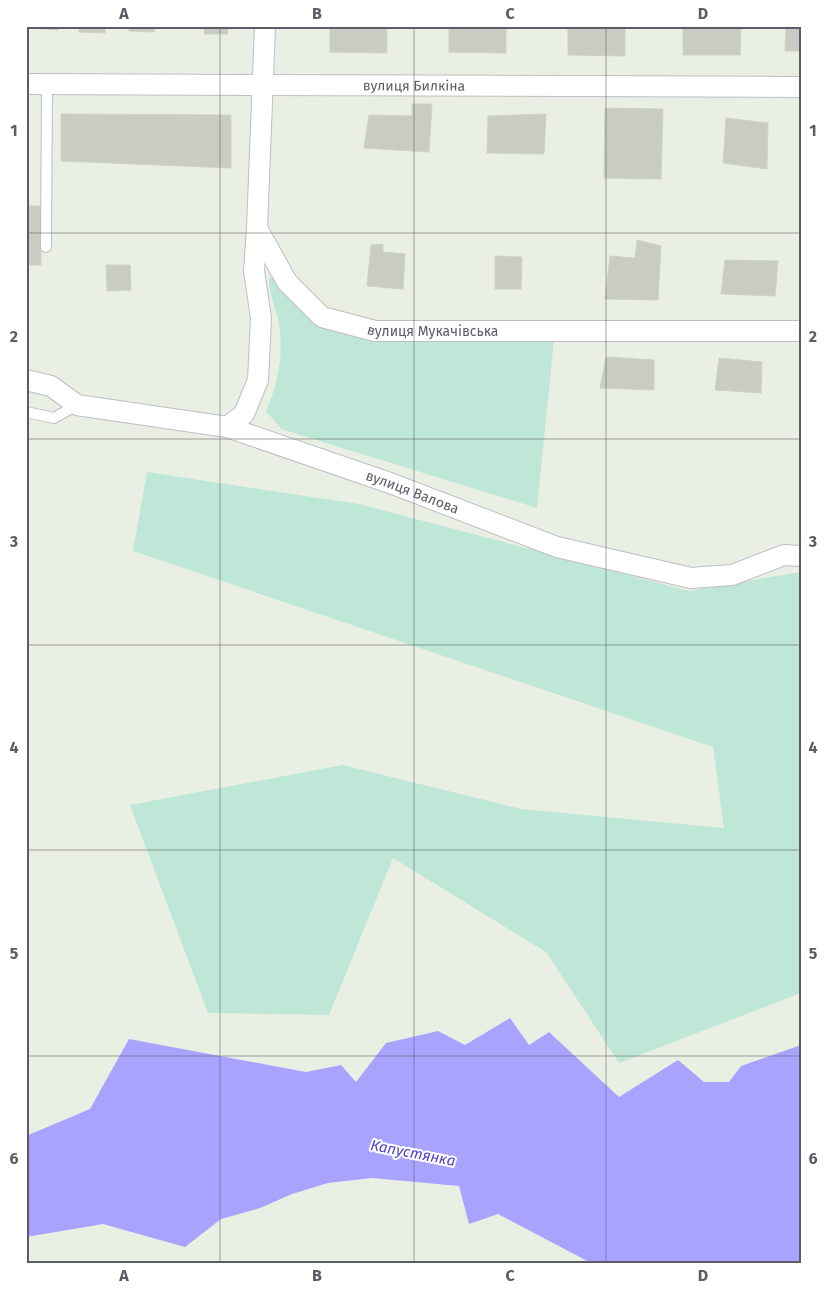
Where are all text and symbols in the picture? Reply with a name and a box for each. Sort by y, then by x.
text: A [118,4,129,23]
text: B [312,4,322,23]
text: C [505,4,515,23]
text: D [698,4,708,23]
street label: вулиця Билкіна [363,77,465,95]
text: 1 [10,121,18,140]
text: 1 [809,121,817,140]
street label: вулиця Мукачівська [365,321,498,340]
text: 2 [10,327,18,346]
text: 2 [809,327,817,346]
street label: вулиця Валова [363,467,461,518]
text: 3 [9,532,18,551]
text: 3 [808,532,817,551]
text: 4 [9,738,19,757]
text: 4 [808,738,818,757]
text: 5 [10,944,19,963]
text: 5 [809,944,818,963]
water label: Капустянка [369,1136,457,1170]
text: 6 [9,1149,19,1168]
text: 6 [808,1149,818,1168]
text: A [118,1266,129,1285]
text: B [312,1266,322,1285]
text: C [505,1266,515,1285]
text: D [698,1266,708,1285]

